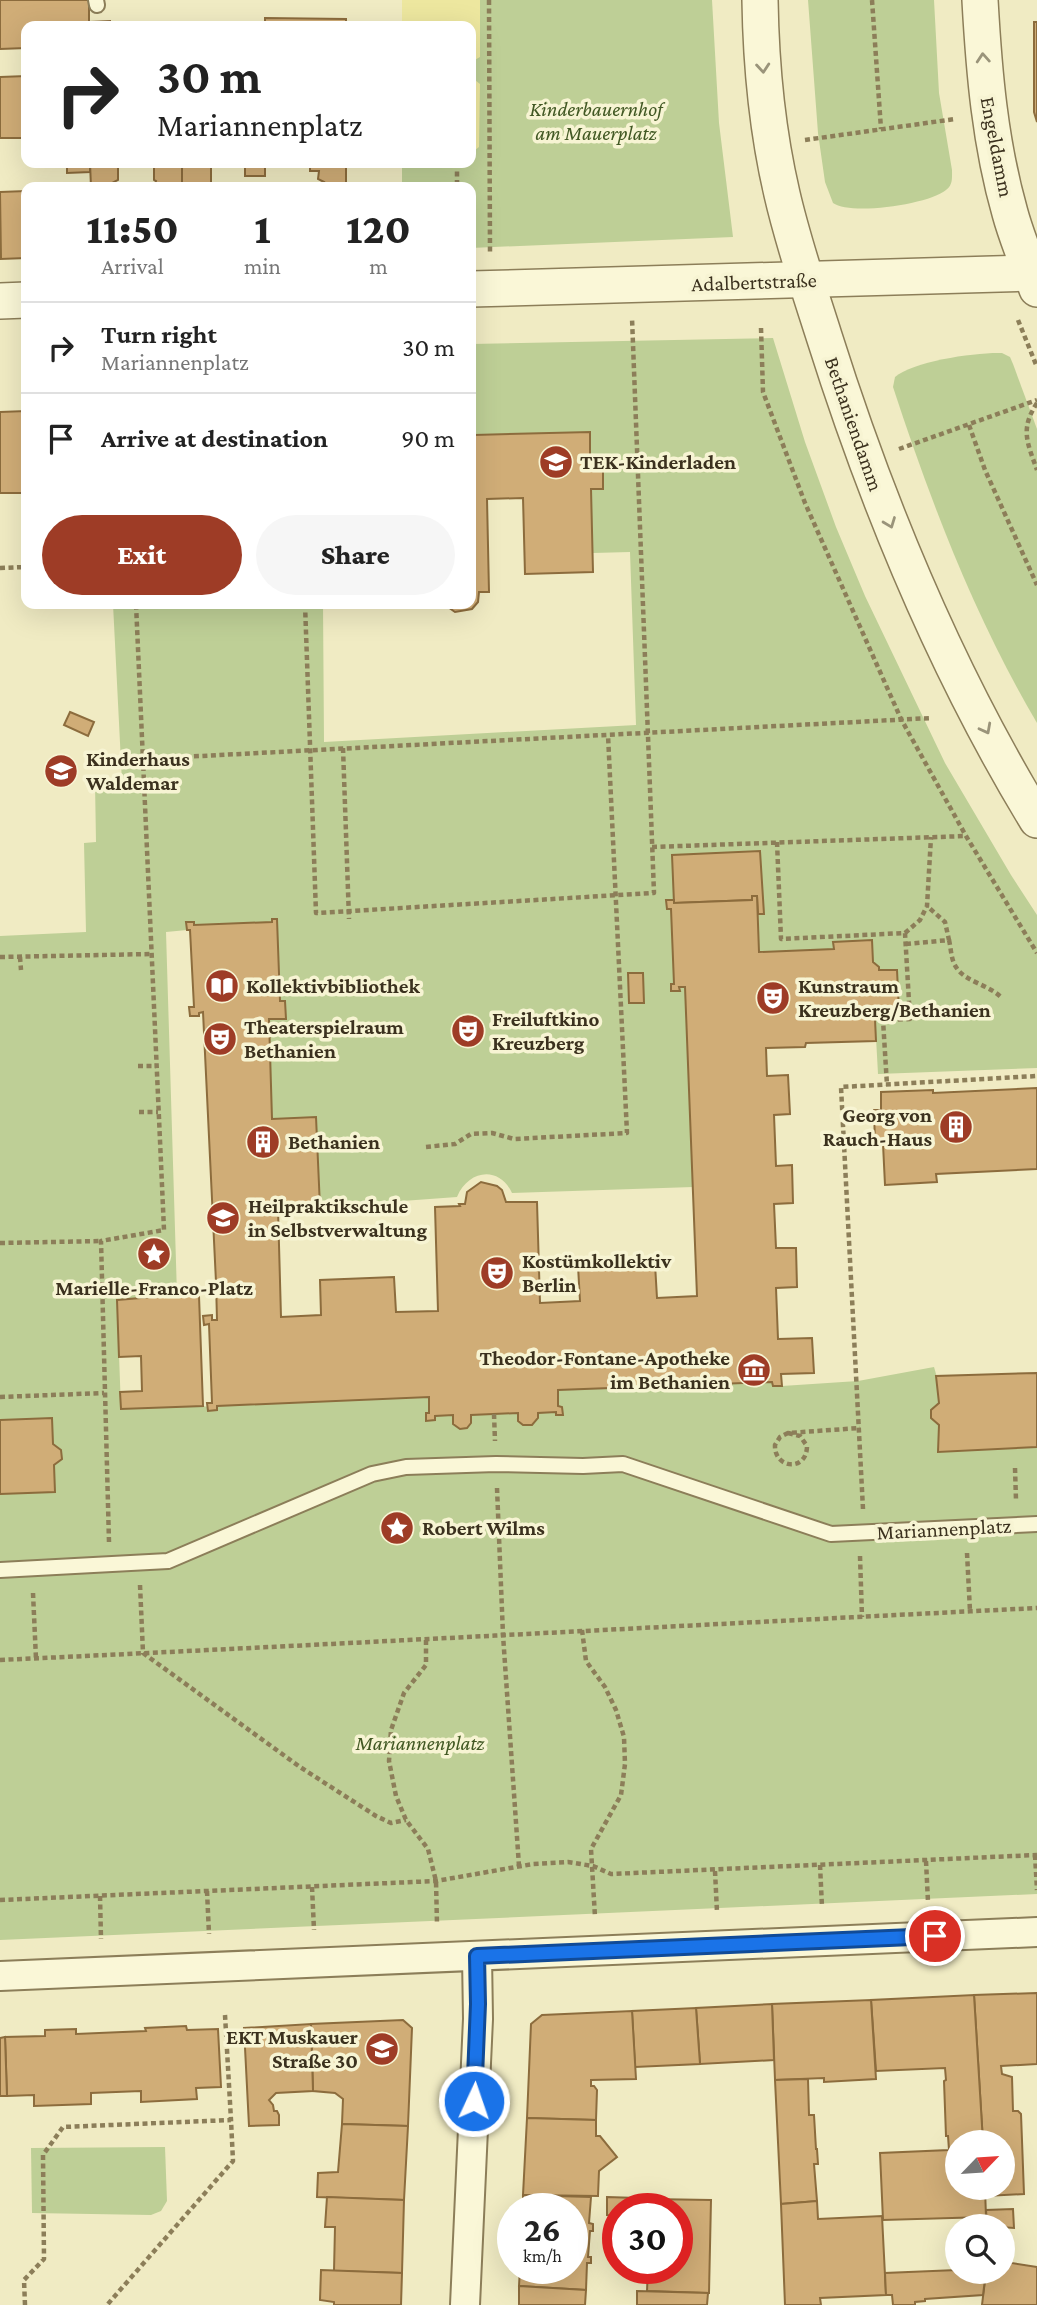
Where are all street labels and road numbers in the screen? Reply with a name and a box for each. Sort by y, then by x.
street label: Engeldamm [975,95,1019,199]
street label: Adalbertstraße [691,268,817,296]
street label: Bethaniendamm [820,354,888,494]
street label: Mariannenplatz [876,1513,1012,1545]

